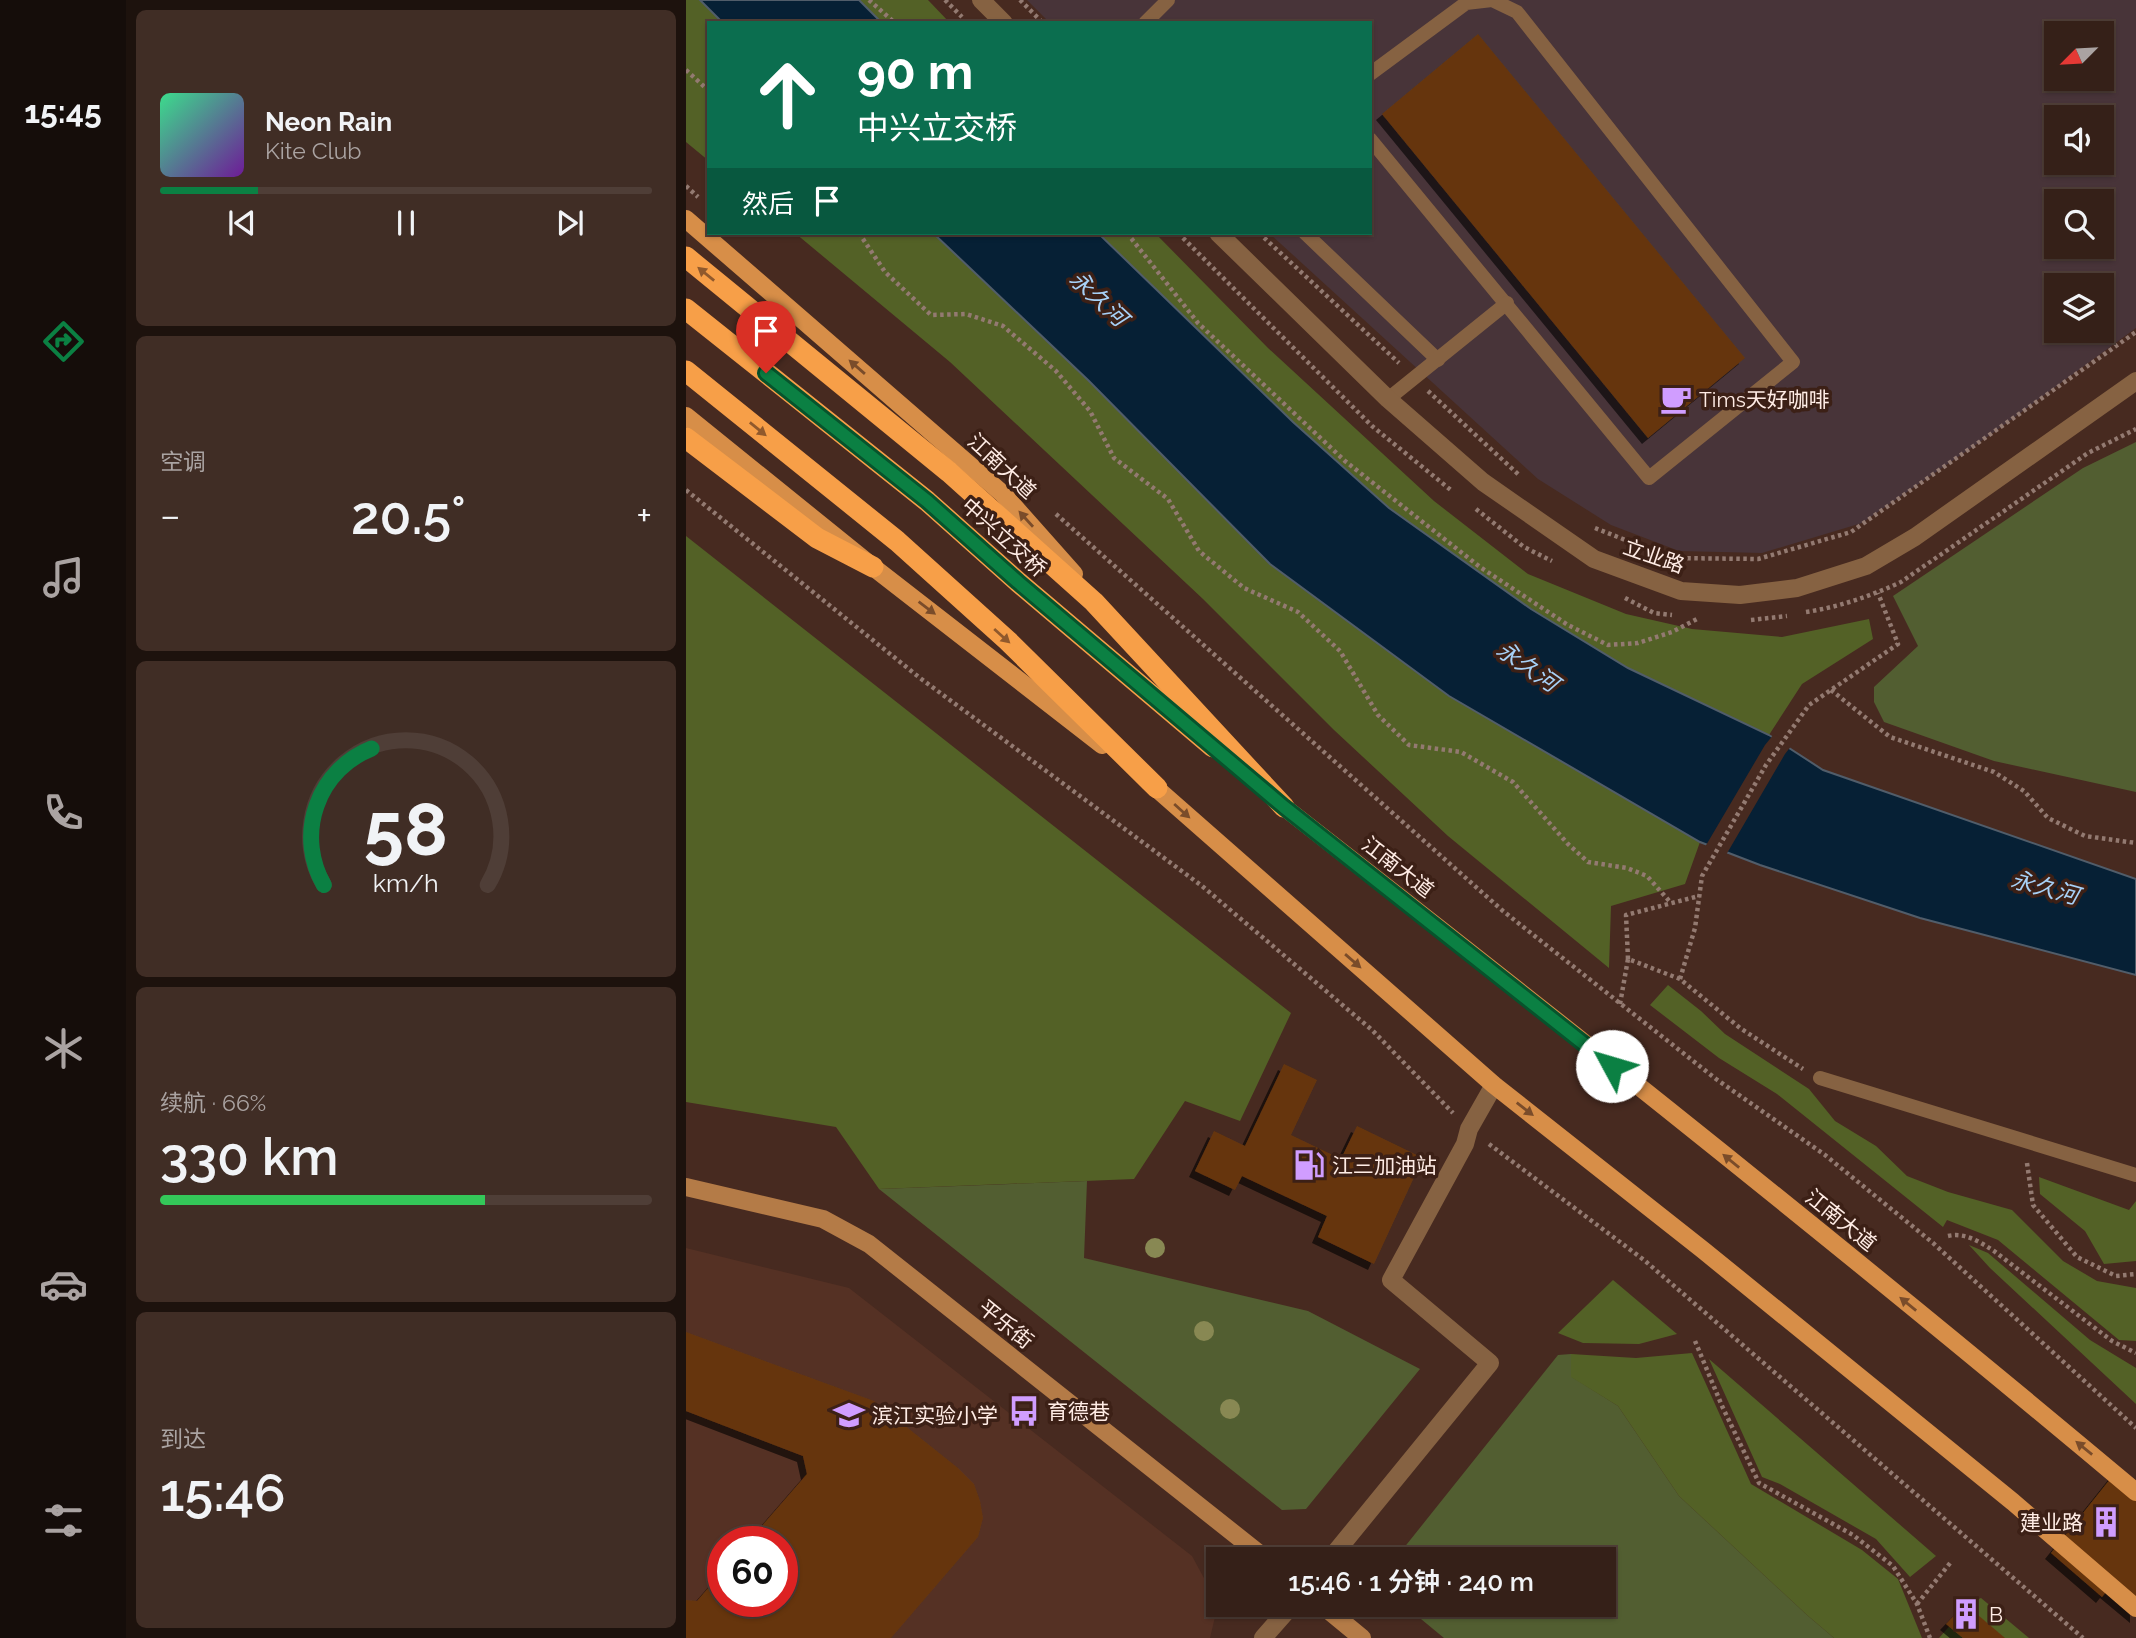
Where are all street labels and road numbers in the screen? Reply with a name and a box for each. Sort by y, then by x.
street label: 江南大道 [963,428,1041,504]
street label: 中兴立交桥 [957,493,1051,581]
street label: 立业路 [1620,534,1688,578]
street label: 江南大道 [1357,831,1439,903]
street label: 江南大道 [1800,1184,1882,1256]
street label: 平乐街 [974,1294,1038,1354]

